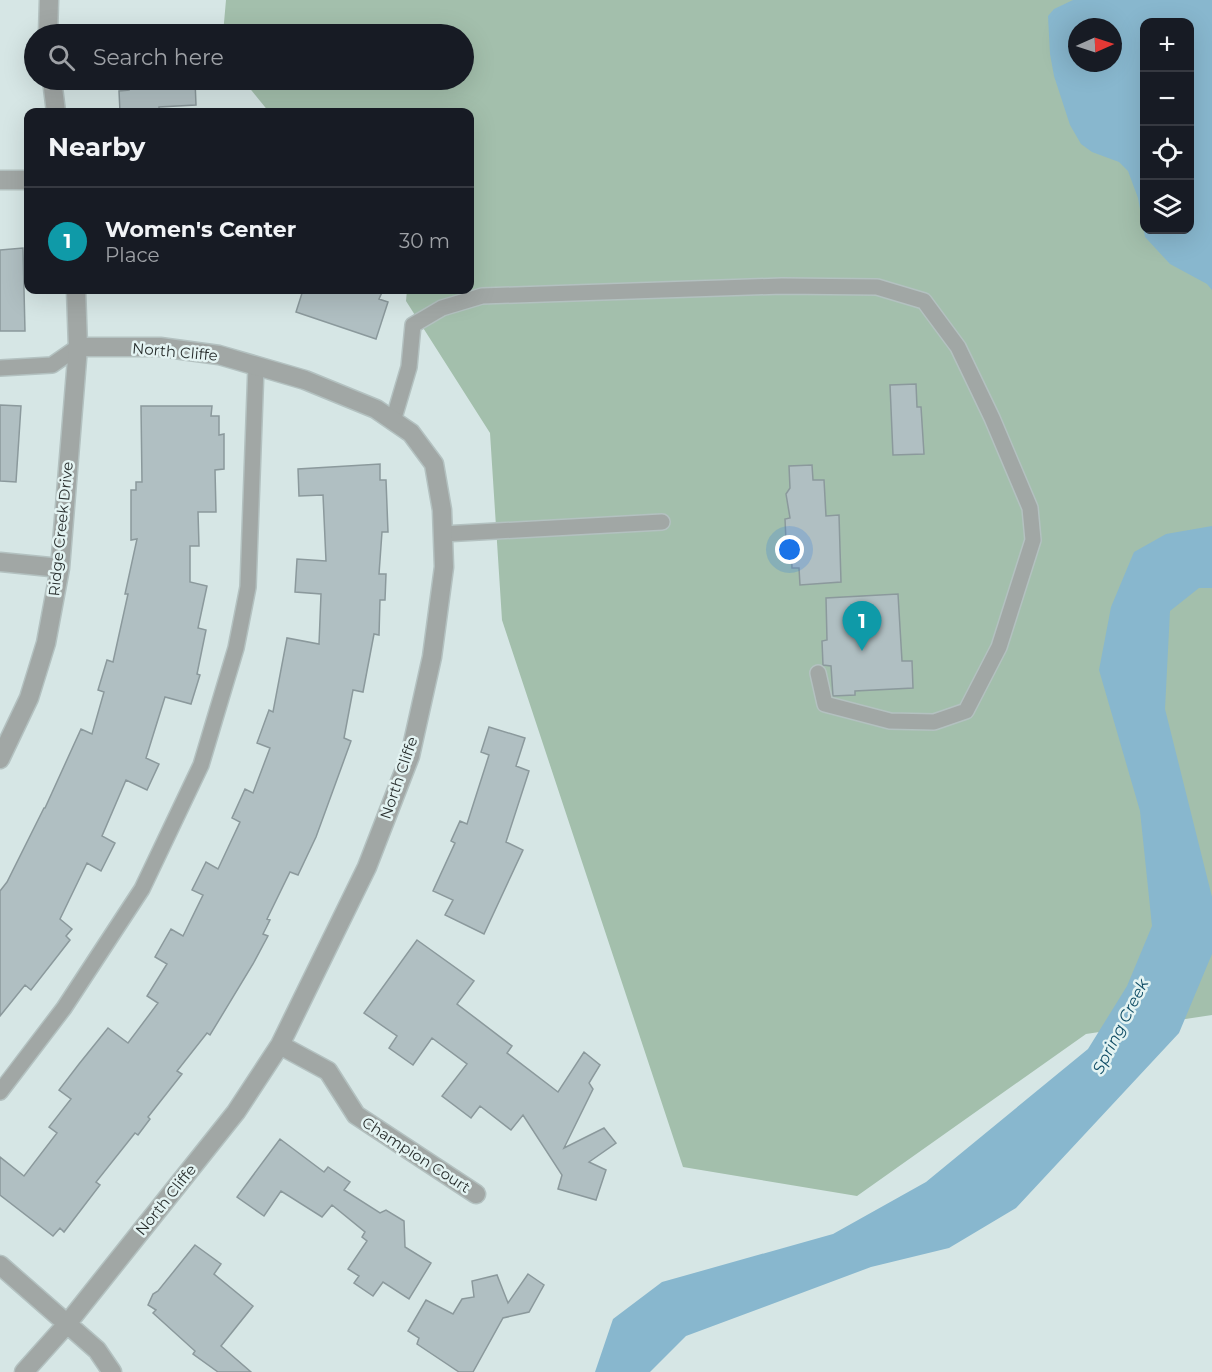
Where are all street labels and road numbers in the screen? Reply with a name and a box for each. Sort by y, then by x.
street label: North Cliffe [131,338,219,365]
street label: Ridge Creek Drive [44,461,77,597]
street label: North Cliffe [376,734,421,822]
street label: Champion Court [359,1112,474,1197]
street label: North Cliffe [131,1160,200,1239]

